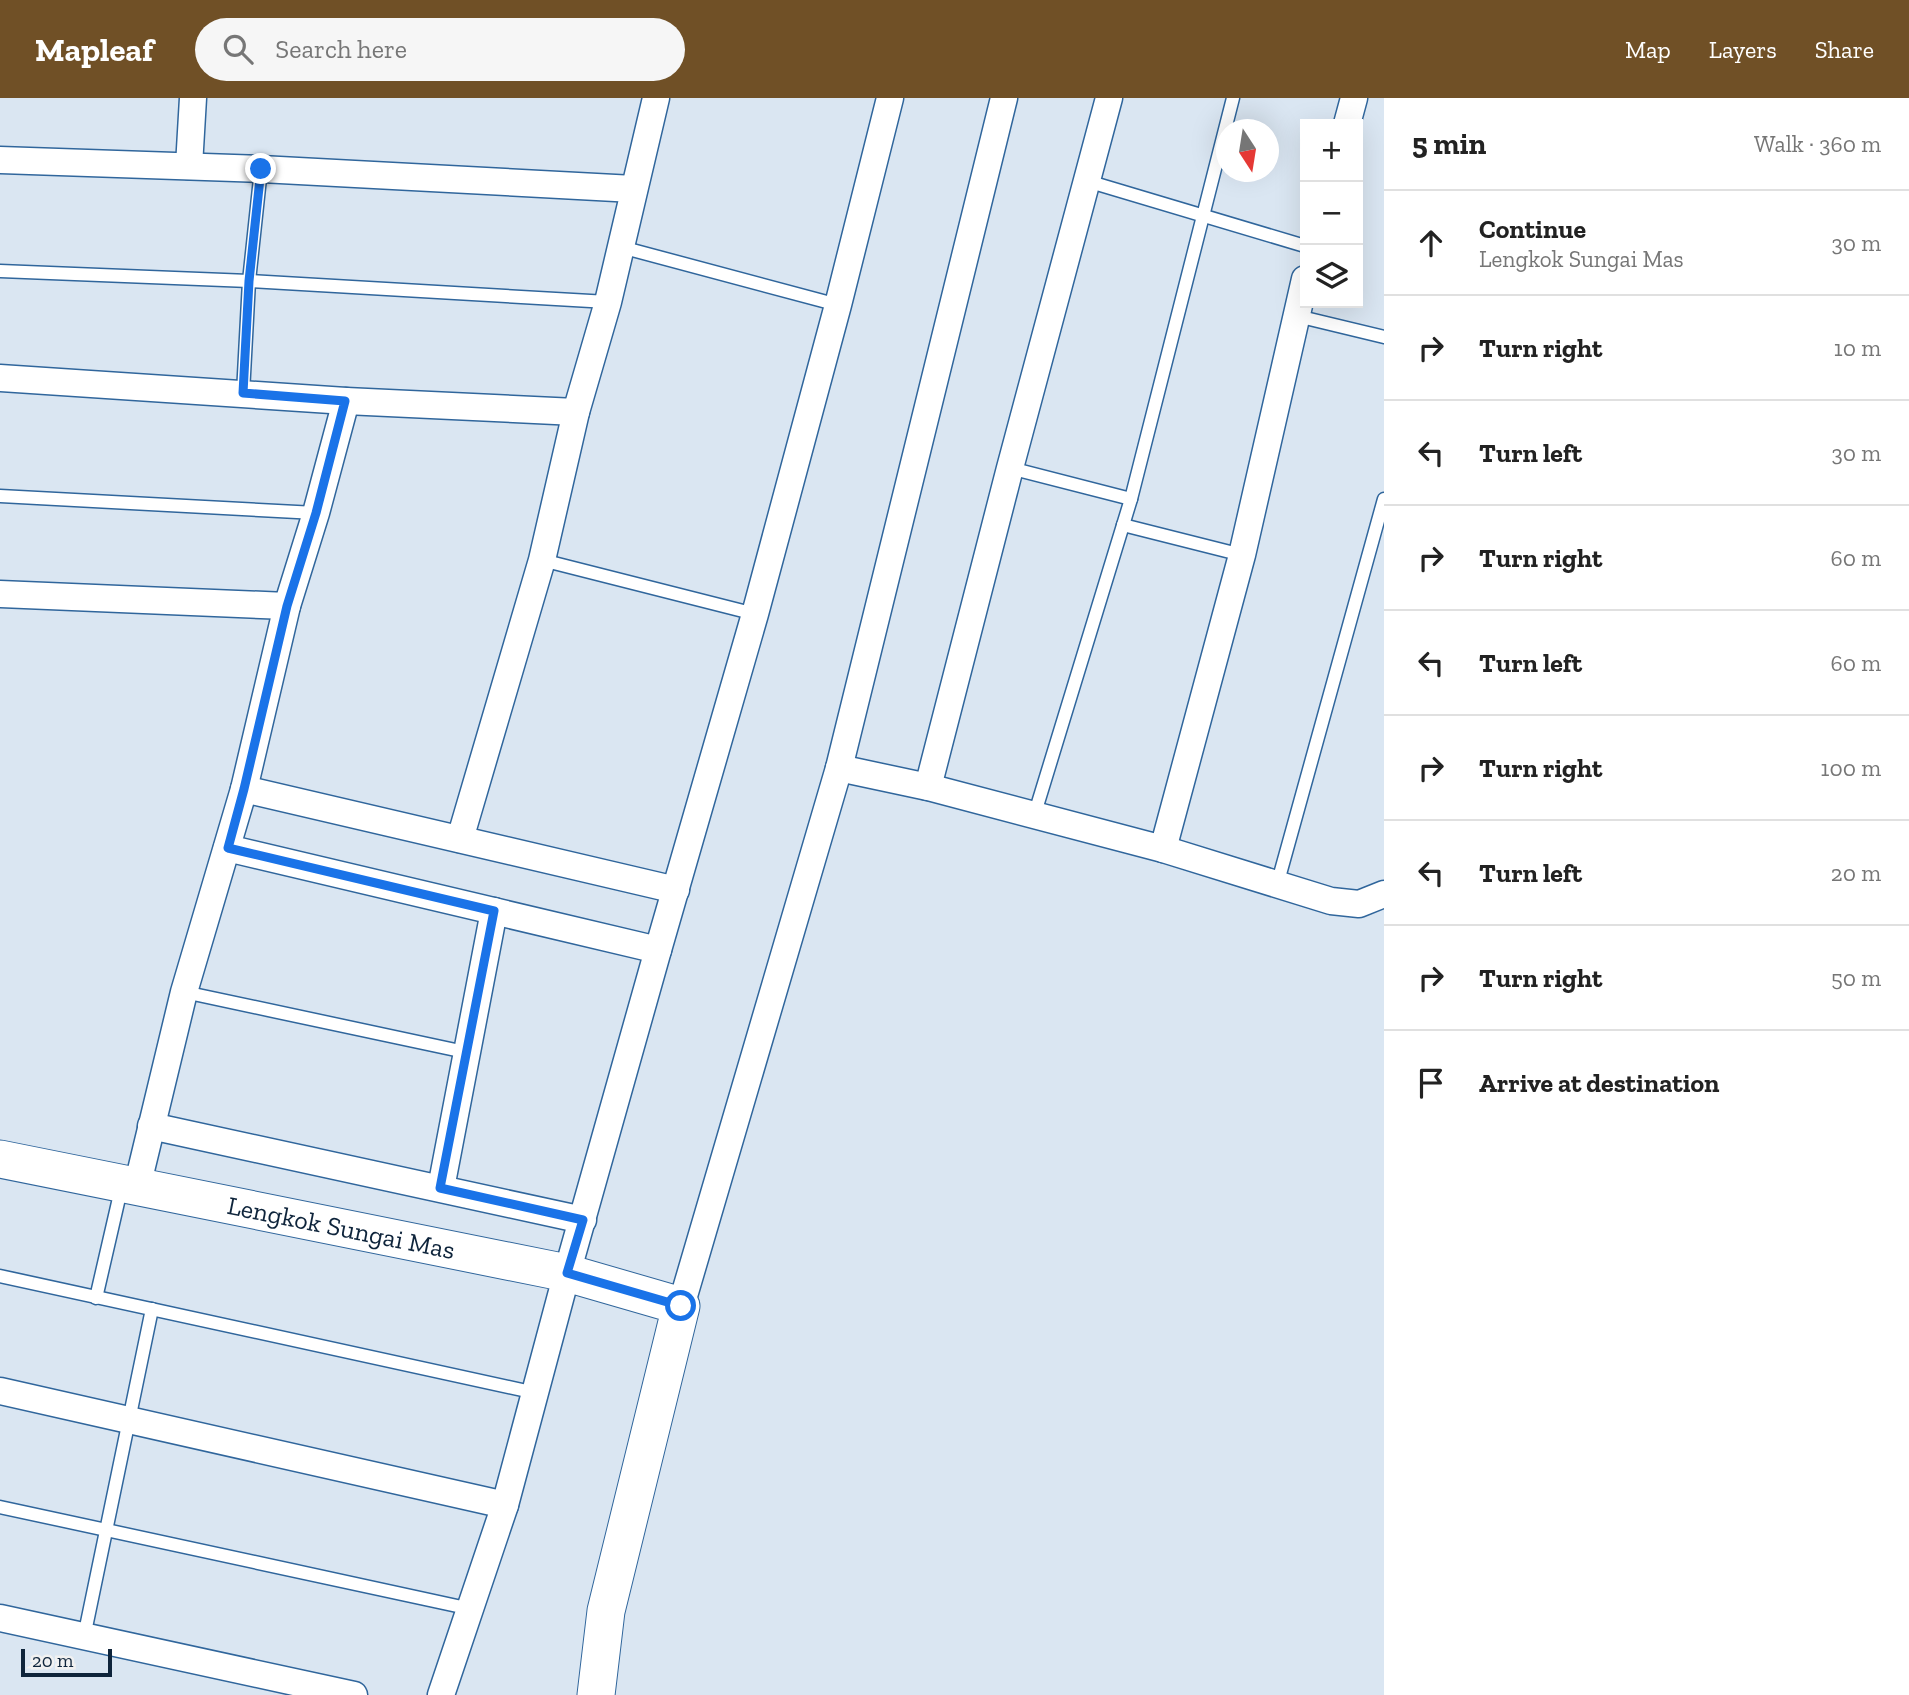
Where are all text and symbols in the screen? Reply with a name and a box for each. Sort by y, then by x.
search box [195,18,685,81]
text: Mapleaf [35,30,153,69]
icon: search [219,30,257,68]
text: Search here [275,33,407,65]
text: Map [1625,35,1671,64]
text: Layers [1709,35,1777,64]
text: Share [1815,35,1874,64]
north arrow [1216,119,1279,182]
map controls [1300,119,1363,308]
button: + [1300,119,1363,182]
text: 5 min [1412,126,1486,162]
text: Walk · 360 m [1754,130,1881,158]
route end [245,153,276,184]
button: − [1300,182,1363,245]
text: Continue [1479,213,1586,245]
icon: ahead [1412,224,1450,262]
text: 30 m [1831,229,1881,257]
button: layers [1300,245,1363,308]
text: Lengkok Sungai Mas [1479,245,1684,273]
icon: right [1412,329,1450,367]
text: Turn right [1479,332,1602,364]
text: 10 m [1834,334,1881,362]
icon: left [1412,434,1450,472]
text: Turn left [1479,437,1582,469]
text: 30 m [1831,439,1881,467]
icon: right [1412,539,1450,577]
text: Turn right [1479,542,1602,574]
text: 60 m [1830,544,1881,572]
icon: left [1412,644,1450,682]
text: Turn left [1479,647,1582,679]
text: 60 m [1830,649,1881,677]
icon: right [1412,749,1450,787]
text: Turn right [1479,752,1602,784]
text: 100 m [1821,754,1881,782]
icon: left [1412,854,1450,892]
text: Turn left [1479,857,1582,889]
text: 20 m [1831,859,1881,887]
icon: right [1412,959,1450,997]
text: Turn right [1479,962,1602,994]
text: 50 m [1831,964,1881,992]
icon: arrive [1412,1064,1450,1102]
text: Arrive at destination [1479,1067,1719,1099]
street label: Lengkok Sungai Mas [225,1189,458,1266]
route start [665,1290,696,1321]
scale bar [21,1646,112,1678]
text: 20 m [32,1649,73,1672]

